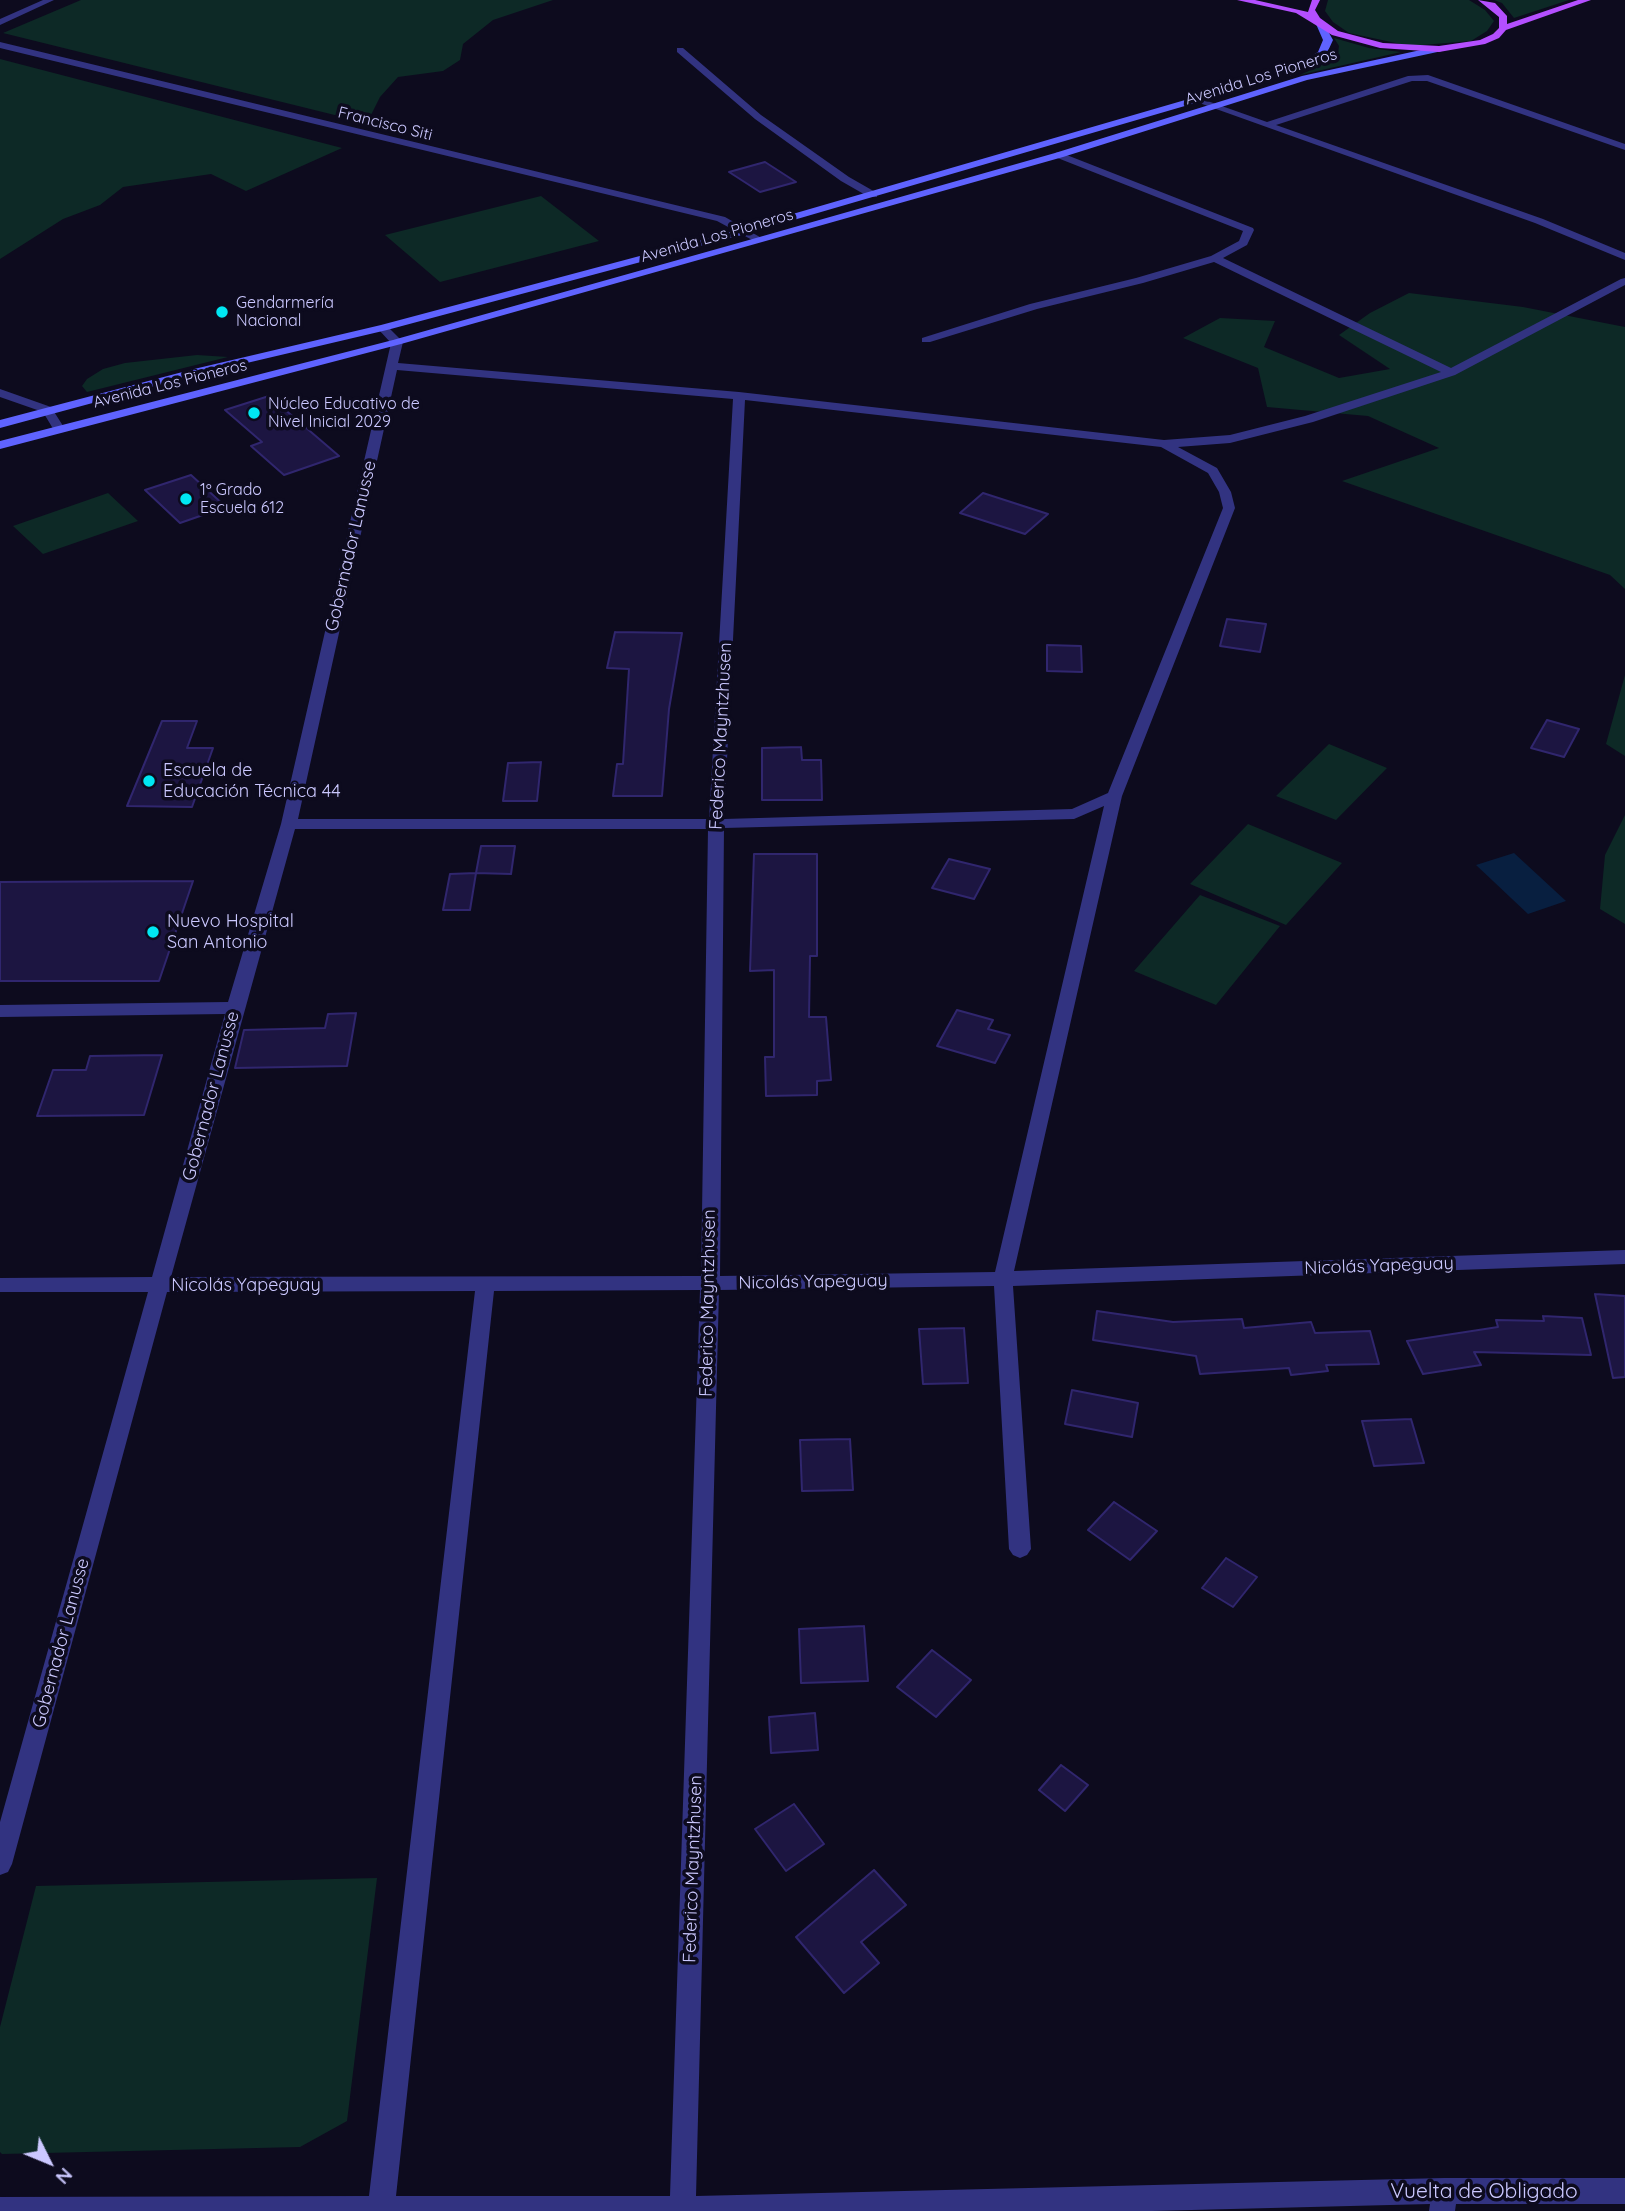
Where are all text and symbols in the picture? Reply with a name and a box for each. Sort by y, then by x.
street label: Avenida Los Pioneros [1183,45,1339,109]
street label: Francisco Siti [336,103,434,145]
street label: Avenida Los Pioneros [639,205,795,267]
place label: Gendarmería Nacional [236,293,334,331]
marker: Gendarmería Nacional [214,304,230,320]
street label: Avenida Los Pioneros [91,356,249,412]
place label: Núcleo Educativo de Nivel Inicial 2029 [268,394,420,432]
marker: Núcleo Educativo de Nivel Inicial 2029 [246,405,262,421]
street label: Gobernador Lanusse [321,459,381,633]
place label: 1º Grado Escuela 612 [200,480,284,518]
marker: 1º Grado Escuela 612 [178,491,194,507]
street label: Federico Mayntzhusen [705,642,737,830]
place label: Escuela de Educación Técnica 44 [163,760,341,802]
marker: Escuela de Educación Técnica 44 [141,773,157,789]
place label: Nuevo Hospital San Antonio [167,911,294,954]
marker: Nuevo Hospital San Antonio [145,924,161,940]
street label: Gobernador Lanusse [178,1009,244,1183]
street label: Federico Mayntzhusen [696,1209,720,1397]
street label: Nicolás Yapeguay [1304,1253,1454,1279]
street label: Nicolás Yapeguay [738,1270,888,1294]
street label: Nicolás Yapeguay [171,1275,321,1297]
street label: Gobernador Lanusse [28,1556,94,1730]
street label: Federico Mayntzhusen [679,1775,707,1963]
north arrow [14,2127,84,2197]
text: N [51,2163,78,2190]
street label: Vuelta de Obligado [1390,2179,1578,2205]

